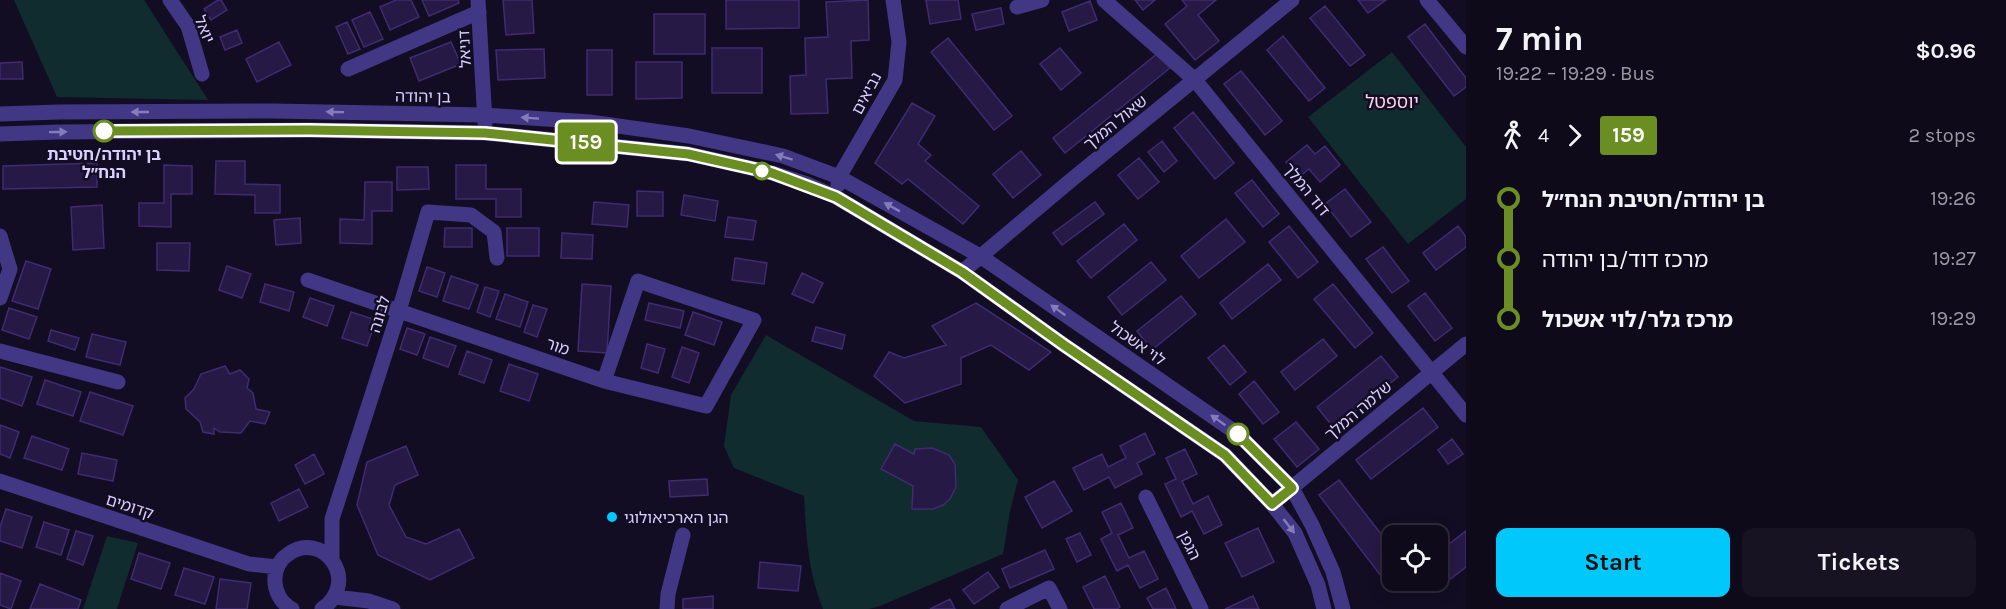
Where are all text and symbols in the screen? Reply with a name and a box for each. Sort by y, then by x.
street label: יואל [191,13,219,46]
text: 7 min [1496,20,1583,58]
street label: דניאל [454,29,475,68]
text: $0.96 [1915,38,1976,64]
text: 19:22 – 19:29 · Bus [1496,62,1655,85]
street label: נביאים [848,69,885,118]
street label: בן יהודה [395,87,451,106]
street label: שאול המלך [1080,91,1151,154]
district label: יוספטל [1365,91,1419,113]
one-way arrow [130,107,149,117]
one-way arrow [325,107,344,117]
one-way arrow [520,113,539,123]
icon: walk [1496,119,1529,152]
icon: forward [1558,119,1591,152]
marker: בן יהודה/חטיבת הנח״ל [93,120,115,142]
line badge: 159 [552,122,620,162]
text: 159 [1612,123,1645,147]
text: 4 [1538,124,1549,147]
text: 2 stops [1909,124,1976,147]
one-way arrow [49,127,68,137]
text: 159 [570,130,602,154]
place label: בן יהודה/חטיבת הנח״ל [47,145,162,182]
one-way arrow [775,152,793,161]
street label: דוד המלך [1279,159,1334,220]
unlabelled marker [753,162,771,180]
text: בן יהודה/חטיבת הנח״ל [1542,187,1765,213]
text: 19:26 [1930,187,1976,210]
one-way arrow [883,202,900,212]
text: מרכז דוד/בן יהודה [1542,247,1708,273]
text: 19:27 [1932,247,1976,270]
street label: לבונה [365,293,394,335]
one-way arrow [1049,304,1066,315]
text: מרכז גלר/לוי אשכול [1542,307,1733,333]
text: 19:29 [1930,307,1976,330]
street label: לוי אשכול [1106,317,1169,370]
street label: מור [544,334,572,359]
street label: שלמה המלך [1321,377,1396,444]
one-way arrow [1211,414,1227,426]
unlabelled marker [1227,423,1249,445]
street label: קדומים [103,490,156,523]
place label: הגן הארכיאולוגי [624,508,729,527]
marker: הגן הארכיאולוגי [605,510,619,524]
one-way arrow [1283,517,1295,533]
map controls [1382,525,1448,591]
button: locate [1382,525,1448,591]
street label: הגפן [1174,527,1205,563]
button: Start [1496,528,1730,597]
button: Tickets [1742,528,1976,597]

